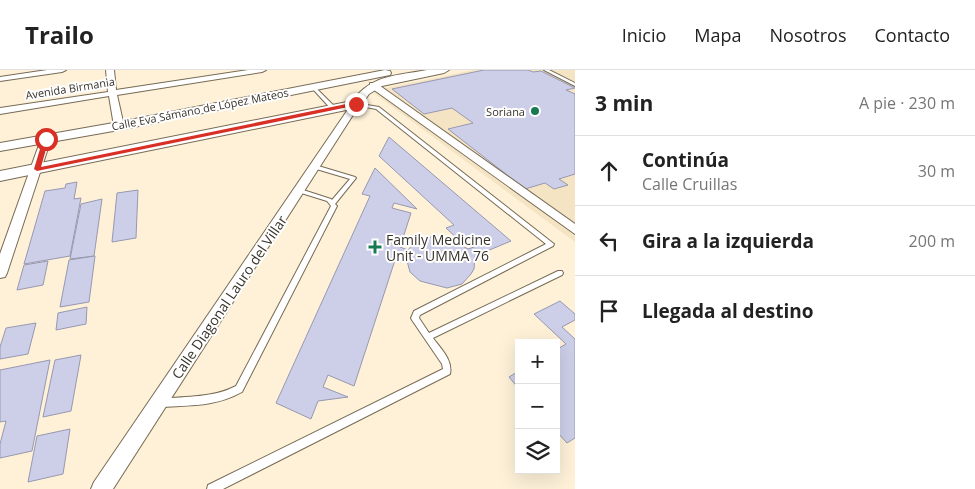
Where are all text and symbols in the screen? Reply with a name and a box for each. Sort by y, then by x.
text: Trailo [25,18,94,51]
text: Inicio [622,23,666,47]
text: Mapa [694,23,742,47]
text: Nosotros [770,23,847,47]
text: Contacto [875,23,950,47]
street label: Avenida Birmania [24,74,116,102]
street label: Calle Eva Sámano de López Mateos [110,84,290,134]
text: 3 min [595,89,653,117]
text: A pie · 230 m [859,92,955,114]
route end [345,93,368,116]
place label: Soriana [486,104,525,119]
marker: Soriana [529,105,541,117]
route start [35,128,58,151]
text: Continúa [642,147,729,173]
icon: ahead [595,157,623,185]
text: 30 m [918,160,955,182]
text: Calle Cruillas [642,173,737,195]
street label: Calle Diagonal Lauro del Villar [167,211,291,383]
icon: left [595,227,623,255]
text: Gira a la izquierda [642,228,814,254]
place label: Family Medicine Unit - UMMA 76 [386,230,491,265]
text: 200 m [909,230,955,252]
marker: Family Medicine Unit - UMMA 76 [368,240,382,254]
icon: arrive [595,297,623,325]
text: Llegada al destino [642,298,814,324]
map controls [515,339,560,474]
button: + [515,339,560,384]
button: − [515,384,560,429]
button: layers [515,429,560,474]

